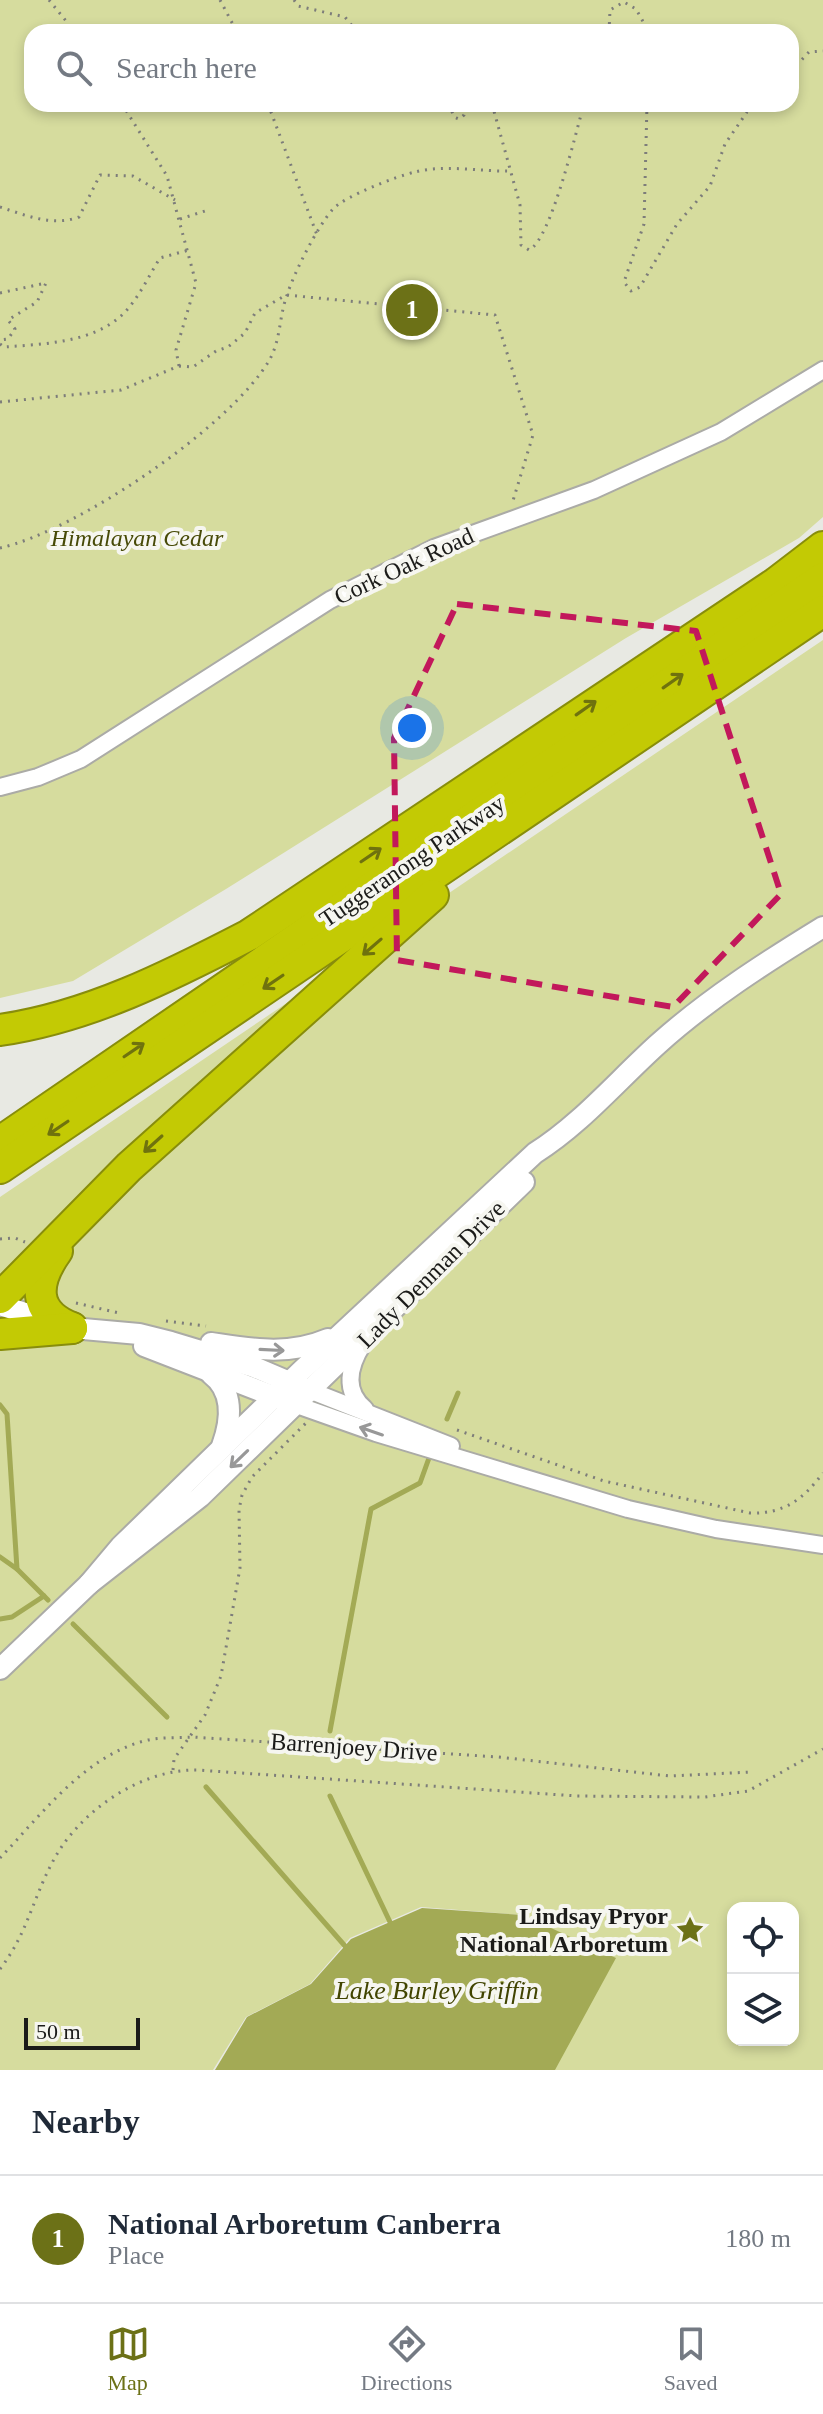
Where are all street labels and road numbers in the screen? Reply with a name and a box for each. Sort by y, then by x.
street label: Cork Oak Road [330,522,478,610]
street label: Tuggeranong Parkway [315,790,509,932]
street label: Lady Denman Drive [352,1195,510,1353]
street label: Barrenjoey Drive [270,1728,438,1766]

